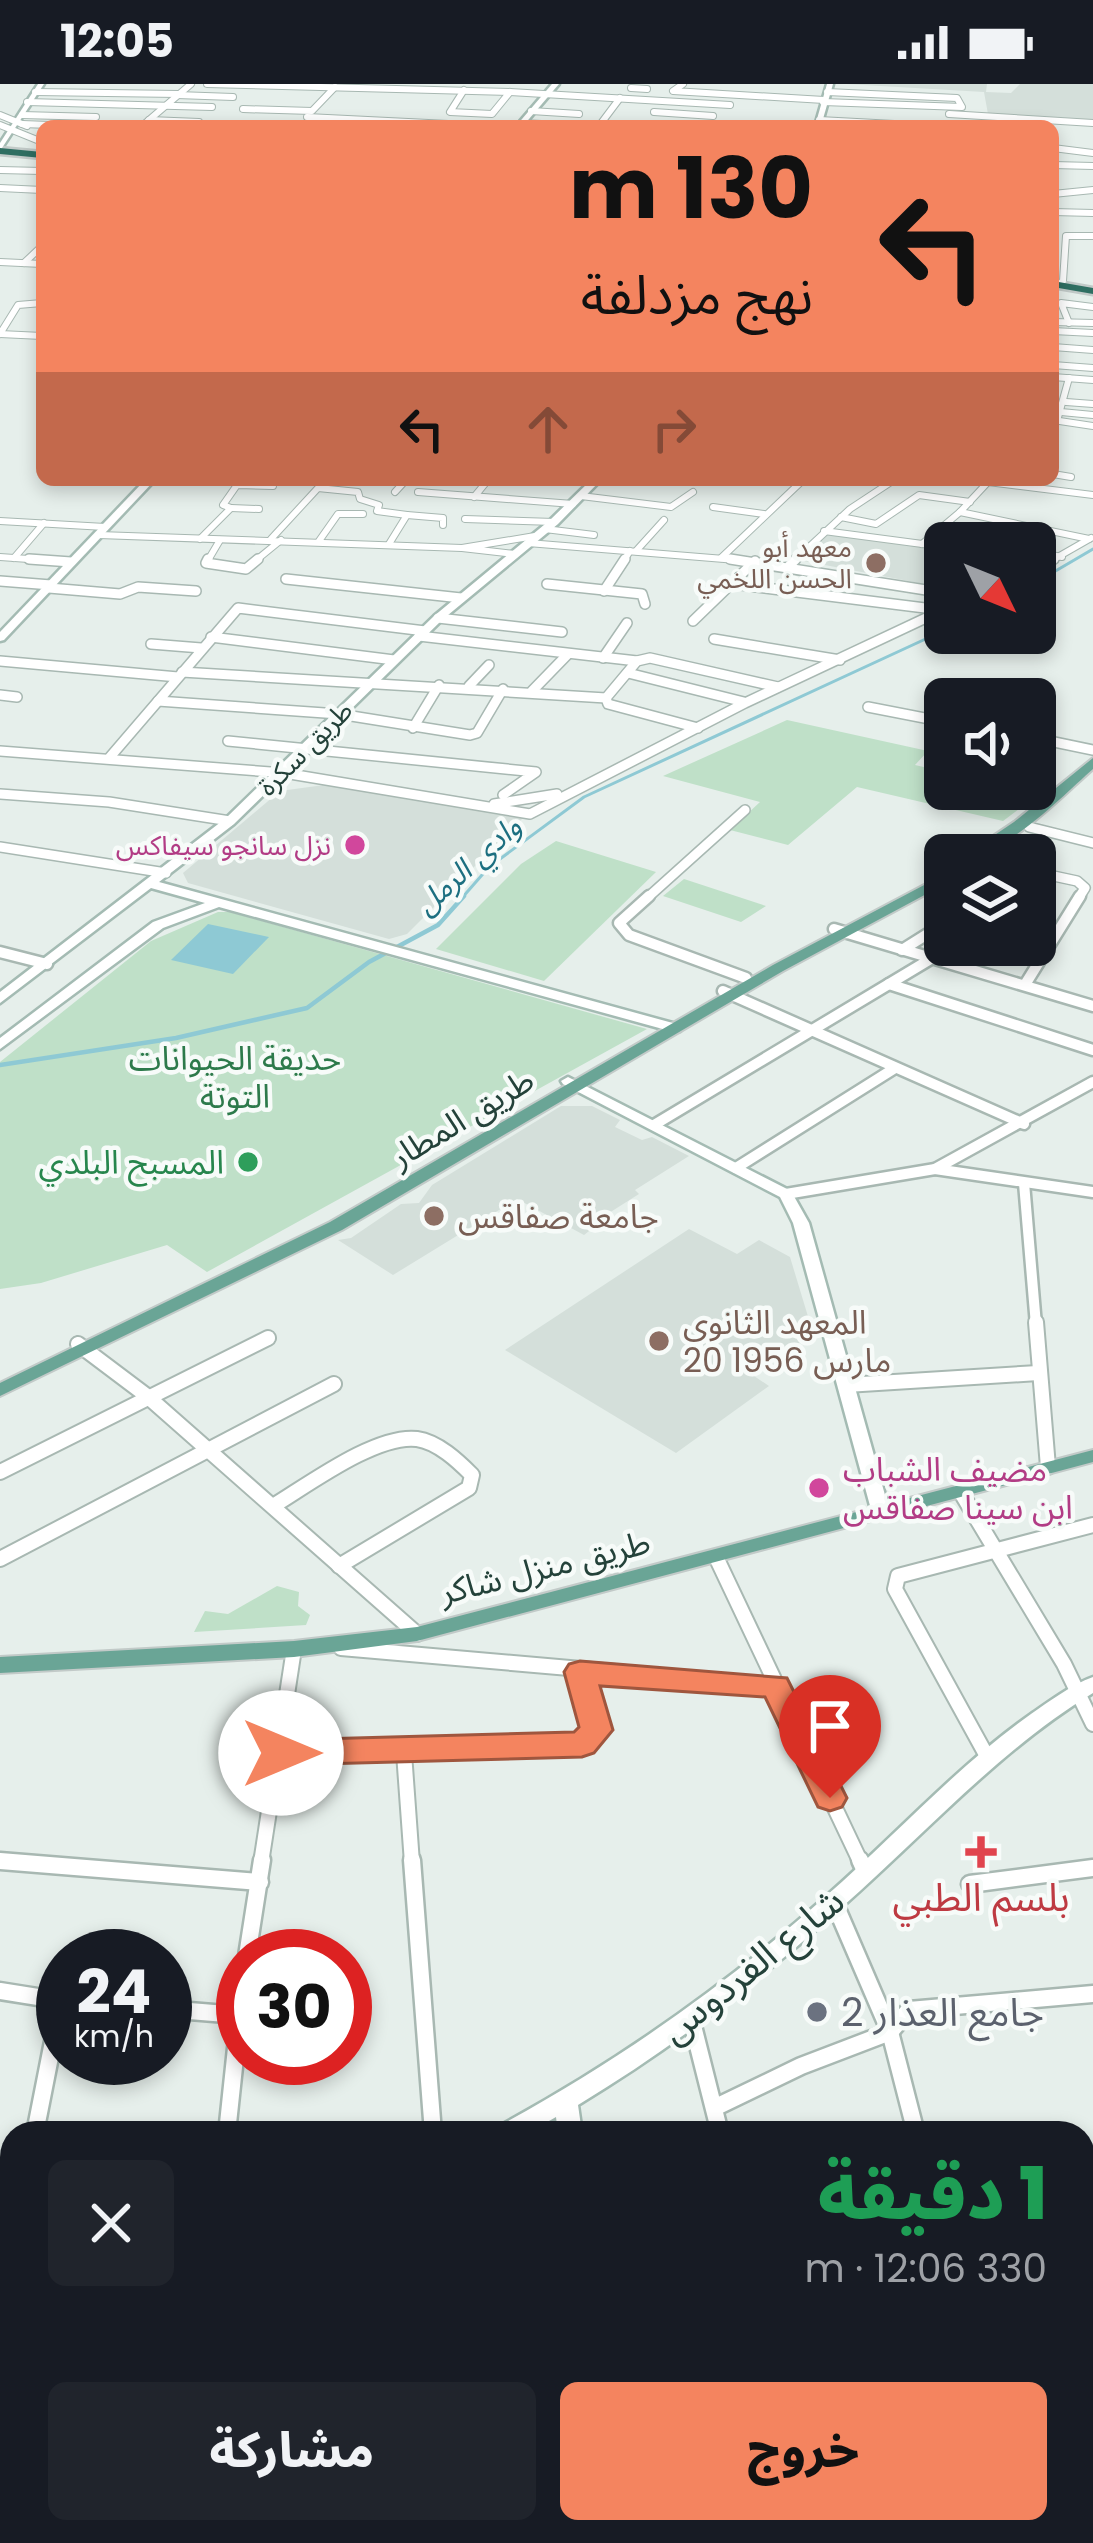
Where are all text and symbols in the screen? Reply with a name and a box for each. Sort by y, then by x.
text: 12:05 [60,10,174,73]
text: 130 m [569,130,813,247]
icon: left [855,168,1011,324]
text: نهج مزدلفة [581,257,813,333]
icon: left [389,396,455,462]
icon: ahead [515,396,581,462]
icon: right [641,396,707,462]
north arrow [924,522,1056,654]
map controls [924,522,1056,966]
place label: معهد أبو الحسن اللخمي [697,529,852,599]
marker: معهد أبو الحسن اللخمي [863,550,889,576]
button: sound [924,678,1056,810]
street label: طريق سكرة [249,692,361,804]
water label: وادي الرمل [405,806,532,926]
place label: نزل سانجو سيفاكس [116,827,331,864]
marker: نزل سانجو سيفاكس [342,832,368,858]
button: layers [924,834,1056,966]
park label: حديقة الحيوانات التوتة [129,1035,341,1120]
street label: طريق المطار [380,1057,543,1180]
place label: المسبح البلدي [39,1139,224,1187]
marker: المسبح البلدي [235,1149,261,1175]
place label: جامعة صفاقس [458,1193,659,1240]
marker: جامعة صفاقس [421,1203,447,1229]
place label: المعهد الثانوي 20 مارس 1956 [683,1299,891,1384]
marker: المعهد الثانوي 20 مارس 1956 [646,1328,672,1354]
place label: مضيف الشباب ابن سينا صفاقس [843,1446,1073,1531]
marker: مضيف الشباب ابن سينا صفاقس [806,1475,832,1501]
street label: طريق منزل شاكر [434,1518,655,1616]
pin [779,1675,881,1798]
position arrow [218,1690,344,1816]
icon: arrive [797,1693,863,1759]
marker: بلسم الطبي [965,1836,997,1868]
place label: بلسم الطبي [893,1870,1069,1927]
street label: شارع الفردوس [648,1874,856,2057]
speed limit sign: 30 [216,1929,372,2085]
text: 24 [77,1950,151,2034]
place label: جامع العذار 2 [841,1985,1044,2042]
marker: جامع العذار 2 [804,1999,830,2025]
text: km/h [74,2015,154,2058]
text: 1 دقيقة [817,2143,1047,2244]
button: close [48,2160,174,2286]
text: 330 m · 12:06 [804,2241,1047,2296]
button: مشاركة [48,2382,536,2520]
button: خروج [560,2382,1047,2520]

